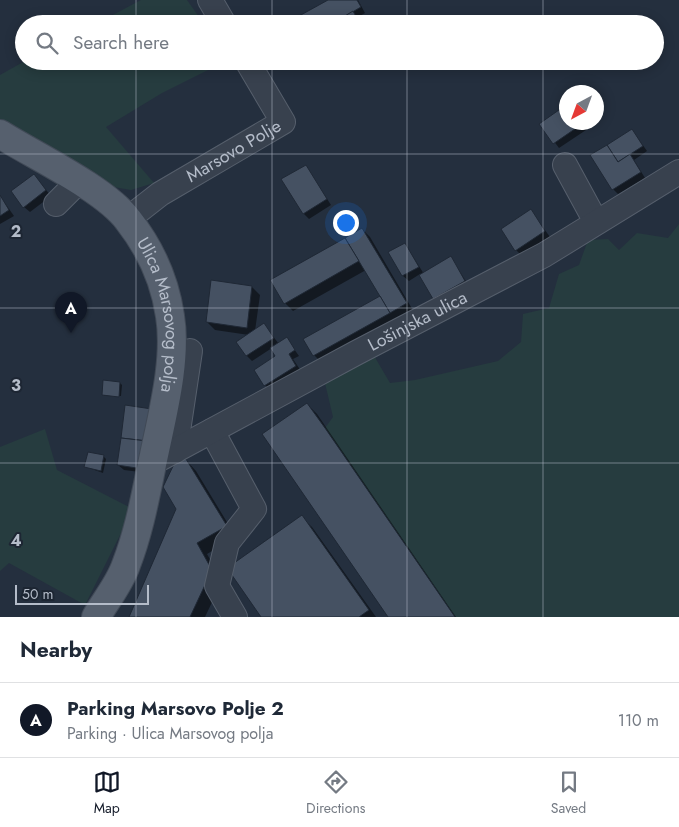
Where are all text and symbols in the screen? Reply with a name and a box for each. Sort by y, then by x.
search box [15,15,664,70]
icon: search [33,29,61,57]
text: Search here [73,29,169,56]
north arrow [559,85,604,130]
street label: Marsovo Polje [181,113,286,189]
your location [333,210,359,236]
text: 2 [11,220,21,243]
street label: Ulica Marsovog polja [130,232,185,395]
street label: Lošinjska ulica [363,284,472,358]
pin: A [55,292,87,333]
text: 3 [11,374,21,397]
text: 4 [10,529,22,552]
scale bar [15,582,149,605]
text: 50 m [22,584,53,604]
text: Nearby [20,635,92,665]
text: Parking Marsovo Polje 2 [67,695,284,722]
text: A [30,709,42,732]
text: 110 m [618,709,659,732]
text: Parking · Ulica Marsovog polja [67,722,273,745]
tab: Map [93,768,121,818]
tab: Directions [306,768,365,818]
tab: Saved [551,768,586,818]

